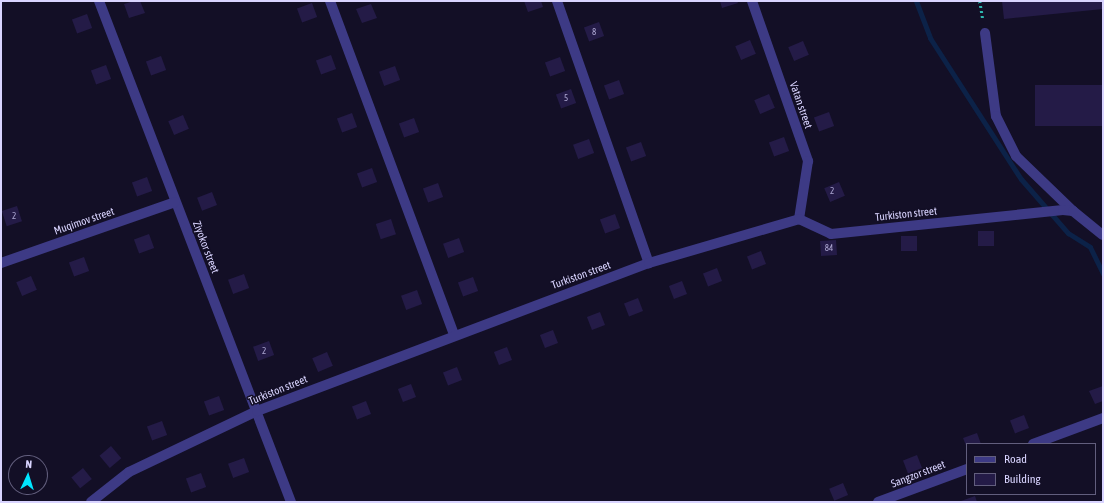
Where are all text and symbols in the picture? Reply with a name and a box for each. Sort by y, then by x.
house number: 8 [592,27,596,37]
street label: Vatan street [787,80,815,130]
house number: 5 [564,93,568,103]
house number: 2 [830,186,834,196]
street label: Turkiston street [874,204,938,224]
street label: Muqimov street [52,205,116,237]
house number: 2 [12,211,16,221]
street label: Ziyokor street [190,219,222,275]
house number: 84 [825,243,833,253]
street label: Turkiston street [550,258,612,292]
house number: 2 [262,346,266,356]
street label: Turkiston street [247,372,309,408]
legend [966,443,1096,495]
text: Road [1004,452,1027,466]
north arrow [8,455,48,495]
text: N [25,458,32,470]
street label: Sangzor street [889,458,947,490]
text: Building [1004,472,1041,486]

